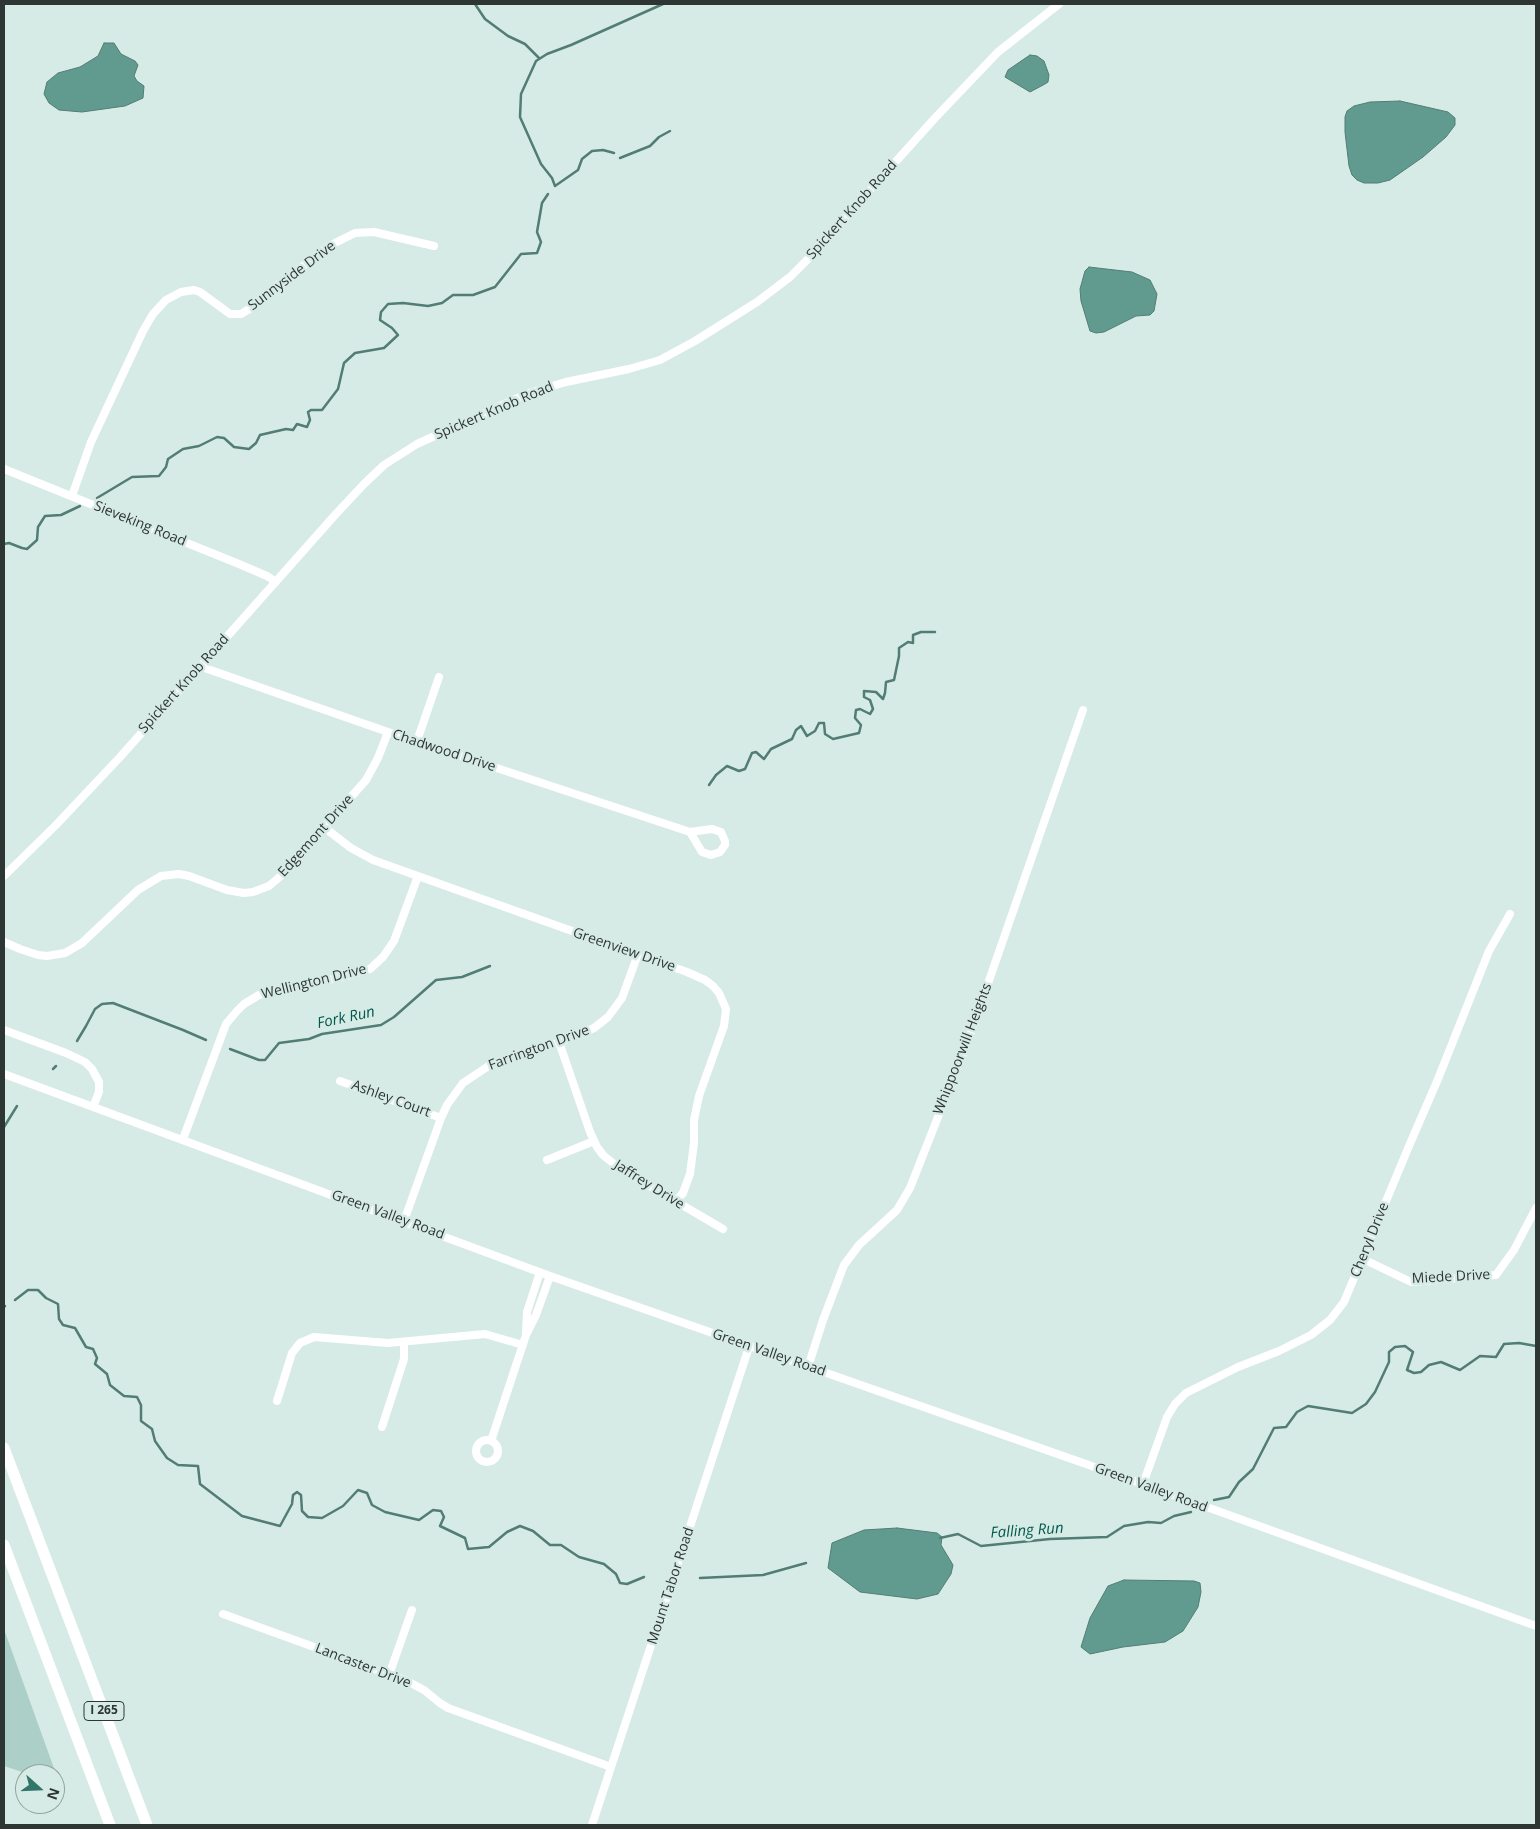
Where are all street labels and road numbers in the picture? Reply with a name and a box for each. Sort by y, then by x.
street label: Spickert Knob Road [803,157,901,263]
street label: Sunnyside Drive [245,238,339,314]
street label: Spickert Knob Road [432,378,556,444]
street label: Sieveking Road [91,498,189,550]
street label: Spickert Knob Road [135,631,233,737]
street label: Chadwood Drive [390,726,498,776]
street label: Edgemont Drive [275,791,357,881]
street label: Greenview Drive [571,925,677,975]
street label: Wellington Drive [260,961,368,1003]
street label: Whippoorwill Heights [930,981,996,1117]
street label: Farrington Drive [486,1022,592,1074]
street label: Ashley Court [349,1077,433,1121]
street label: Jaffrey Drive [611,1157,687,1213]
street label: Green Valley Road [329,1187,447,1243]
street label: Cheryl Drive [1347,1200,1393,1280]
street label: Miede Drive [1411,1267,1491,1287]
street label: Green Valley Road [710,1326,828,1380]
street label: Green Valley Road [1092,1460,1210,1516]
street label: Mount Tabor Road [644,1525,698,1647]
street label: Lancaster Drive [313,1640,413,1692]
road number: I 265 [84,1702,124,1720]

